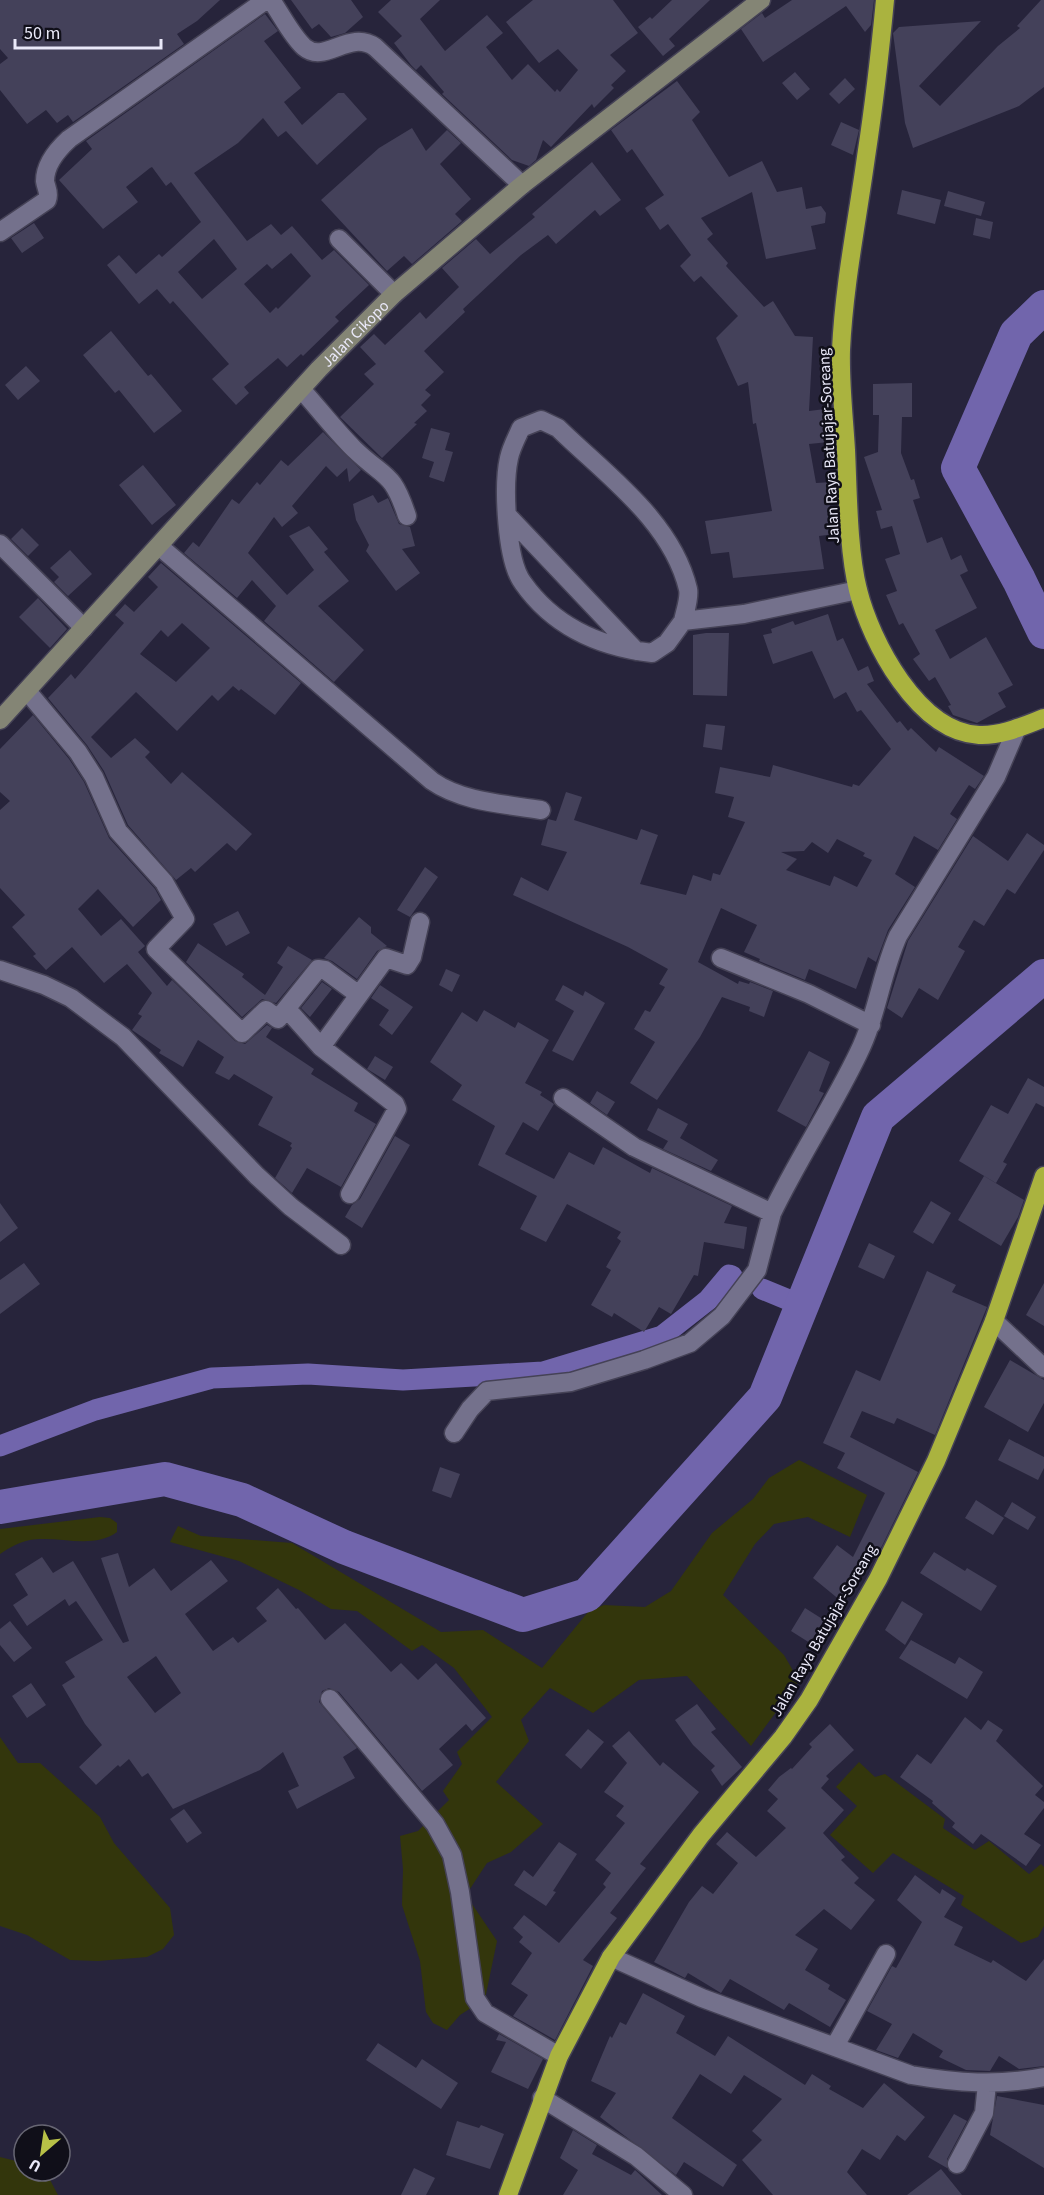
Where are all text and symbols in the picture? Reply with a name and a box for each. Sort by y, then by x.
scale bar [15,12,160,50]
text: 50 m [24,21,60,46]
street label: Jalan Cikopo [317,295,394,372]
street label: Jalan Raya Batujajar-Soreang [813,348,845,544]
street label: Jalan Raya Batujajar-Soreang [765,1540,882,1721]
north arrow [12,2123,72,2183]
text: U [25,2153,45,2177]

